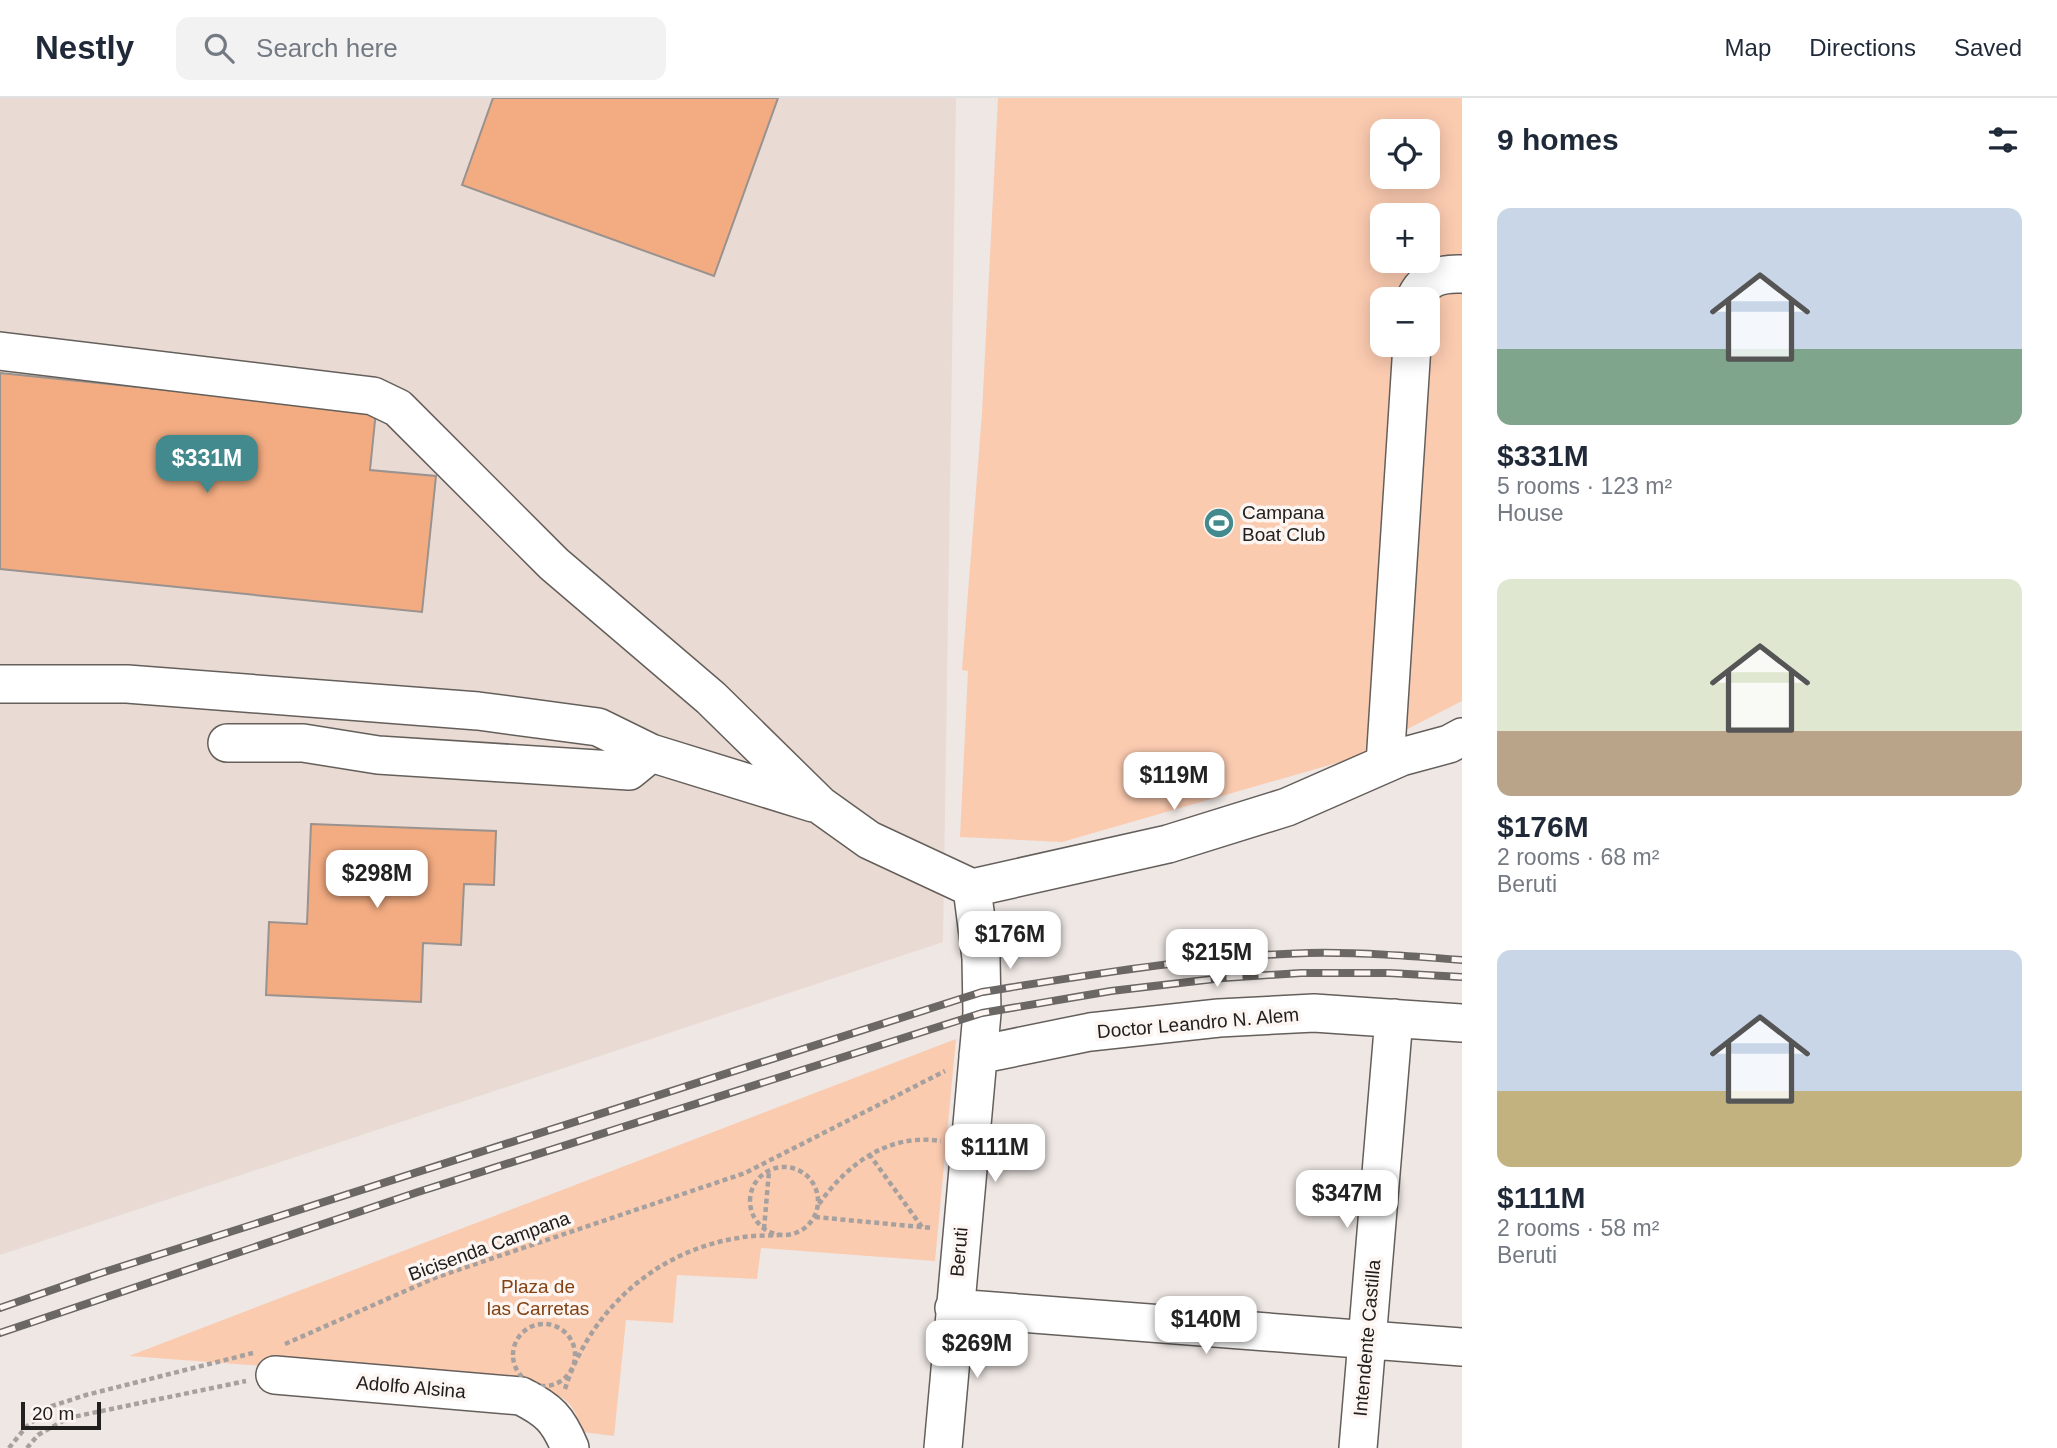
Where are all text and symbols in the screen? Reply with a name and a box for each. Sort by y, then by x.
search box [176,17,666,80]
text: Nestly [35,29,134,66]
icon: search [200,29,238,67]
text: Search here [256,33,398,63]
text: Map [1725,34,1771,61]
text: Directions [1809,34,1916,61]
text: Saved [1954,34,2022,61]
map controls [1370,119,1440,357]
button: locate [1370,119,1440,189]
icon: filters [1984,121,2022,159]
text: 9 homes [1497,123,1619,156]
button: + [1370,203,1440,273]
icon: home [1697,254,1823,380]
button: − [1370,287,1440,357]
pin: $331M [158,436,256,495]
text: $331M [1497,439,1589,472]
text: $331M [172,445,242,471]
text: 5 rooms · 123 m² [1497,473,1672,499]
text: House [1497,500,1563,526]
place label: Campana Boat Club [1242,502,1325,545]
sports icon: Campana Boat Club [1202,506,1236,540]
icon: home [1697,625,1823,751]
pin: $119M [1125,752,1223,812]
text: $119M [1139,762,1209,788]
text: $176M [1497,810,1589,843]
text: 2 rooms · 68 m² [1497,844,1659,870]
pin: $298M [328,850,426,910]
text: $298M [342,860,412,886]
text: Beruti [1497,871,1557,897]
pin: $176M [961,912,1059,971]
text: $176M [975,921,1045,947]
pin: $215M [1168,930,1266,989]
text: $215M [1182,939,1252,965]
icon: home [1697,996,1823,1122]
street label: Doctor Leandro N. Alem [1096,1004,1300,1042]
pin: $111M [946,1124,1044,1184]
text: $111M [961,1134,1029,1160]
pin: $347M [1298,1170,1396,1230]
text: $347M [1312,1180,1382,1206]
text: $111M [1497,1181,1585,1214]
street label: Bicisenda Campana [406,1207,573,1285]
text: 2 rooms · 58 m² [1497,1215,1659,1241]
street label: Beruti [946,1226,972,1278]
text: Beruti [1497,1242,1557,1268]
street label: Intendente Castilla [1350,1258,1384,1417]
park label: Plaza de las Carretas [487,1276,589,1319]
pin: $140M [1157,1296,1255,1356]
text: $140M [1171,1306,1241,1332]
pin: $269M [928,1320,1026,1380]
text: $269M [942,1330,1012,1356]
street label: Adolfo Alsina [355,1372,467,1402]
scale bar [21,1399,102,1431]
text: 20 m [32,1403,74,1424]

